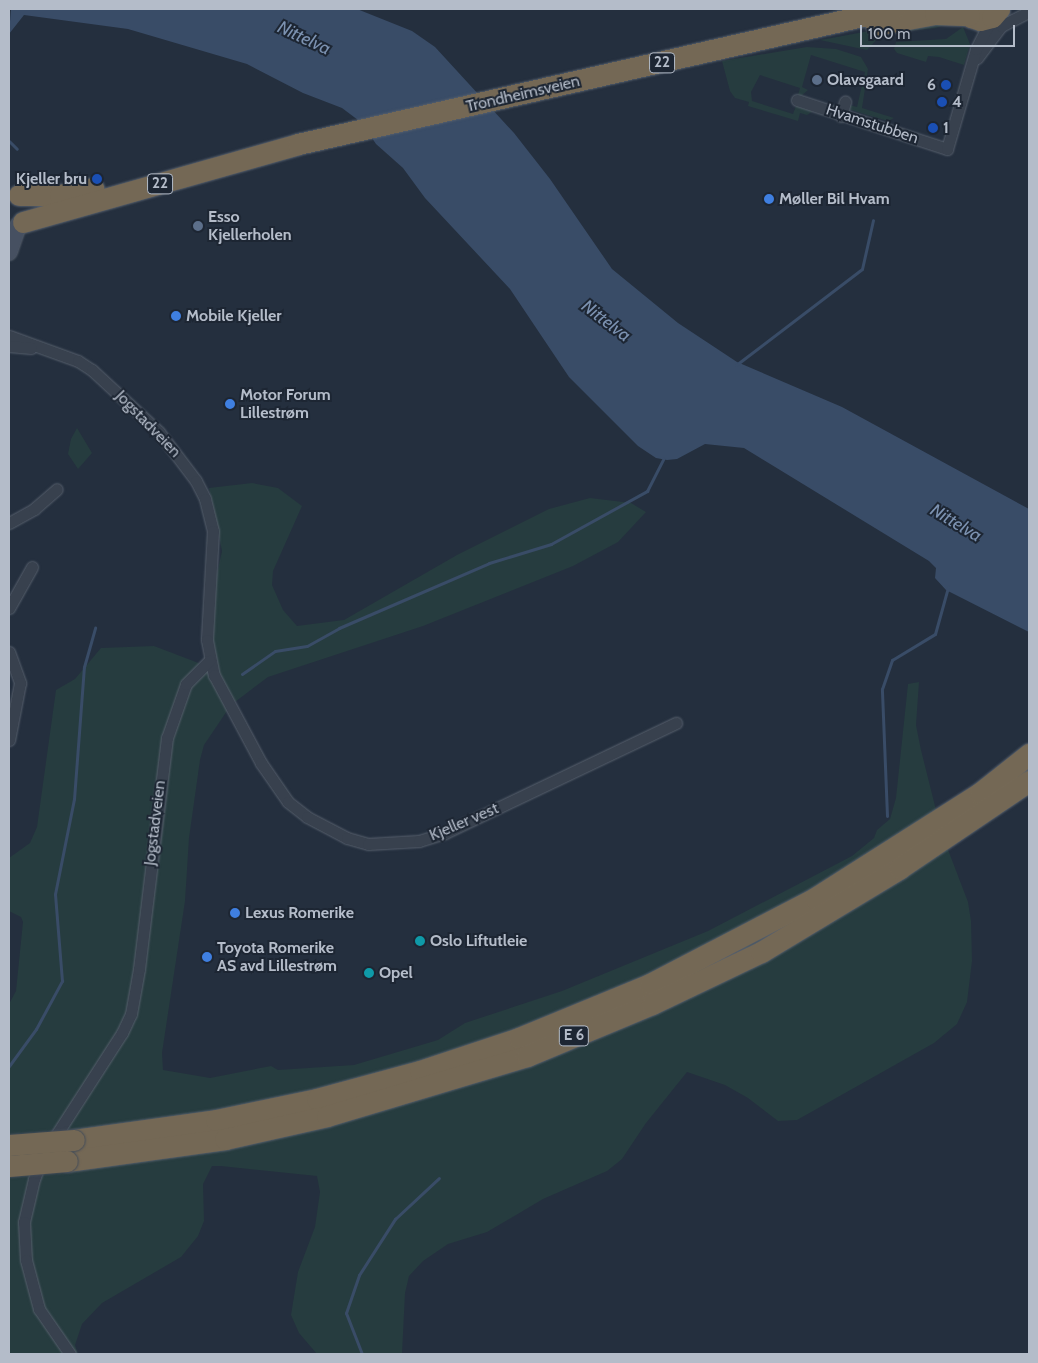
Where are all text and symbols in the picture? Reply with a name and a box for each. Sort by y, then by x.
scale bar [863,15,1018,47]
water label: Nittelva [274,16,334,60]
text: 100 m [868,25,910,43]
road number: 22 [648,50,676,76]
place label: Olavsgaard [827,70,904,90]
street label: Trondheimsveien [464,72,582,116]
marker: Olavsgaard [811,74,823,86]
place label: 6 [927,75,936,95]
marker: 6 [940,79,952,91]
place label: 4 [952,92,962,112]
marker: 4 [936,96,948,108]
street label: Hvamstubben [823,100,921,148]
place label: 1 [943,118,949,138]
marker: 1 [927,122,939,134]
place label: Kjeller bru [16,169,87,189]
road number: 22 [146,172,174,196]
marker: Kjeller bru [91,173,103,185]
place label: Møller Bil Hvam [779,189,890,209]
marker: Møller Bil Hvam [763,193,775,205]
place label: Esso Kjellerholen [208,207,292,245]
marker: Esso Kjellerholen [192,220,204,232]
water label: Nittelva [577,295,635,347]
place label: Mobile Kjeller [186,306,282,326]
marker: Mobile Kjeller [170,310,182,322]
place label: Motor Forum Lillestrøm [240,385,331,423]
street label: Jogstadveien [111,387,185,461]
marker: Motor Forum Lillestrøm [224,398,236,410]
water label: Nittelva [926,499,986,547]
street label: Jogstadveien [140,779,170,867]
street label: Kjeller vest [427,799,501,845]
place label: Lexus Romerike [245,903,354,923]
marker: Lexus Romerike [229,907,241,919]
place label: Oslo Liftutleie [430,931,527,951]
marker: Oslo Liftutleie [414,935,426,947]
place label: Toyota Romerike AS avd Lillestrøm [217,938,337,976]
marker: Toyota Romerike AS avd Lillestrøm [201,951,213,963]
place label: Opel [379,963,413,983]
marker: Opel [363,967,375,979]
road number: E 6 [558,1024,590,1048]

